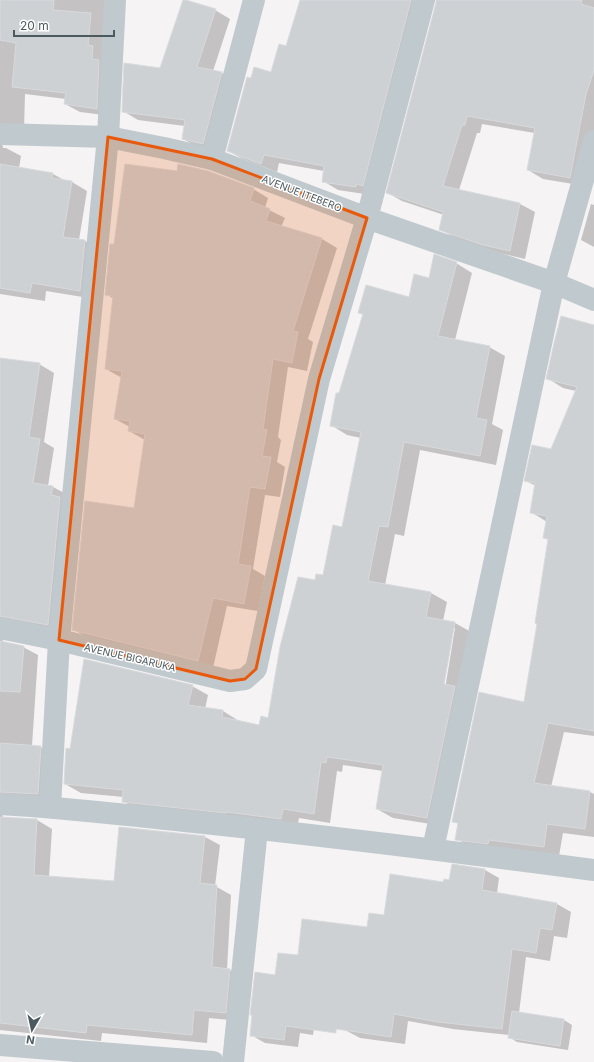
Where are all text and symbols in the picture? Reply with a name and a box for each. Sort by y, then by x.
scale bar [14,12,114,38]
text: 20 m [20,18,49,33]
street label: AVENUE ITEBERO [260,172,344,214]
street label: AVENUE BIGARUKA [83,641,177,673]
north arrow [12,1010,52,1050]
text: N [25,1032,36,1047]

